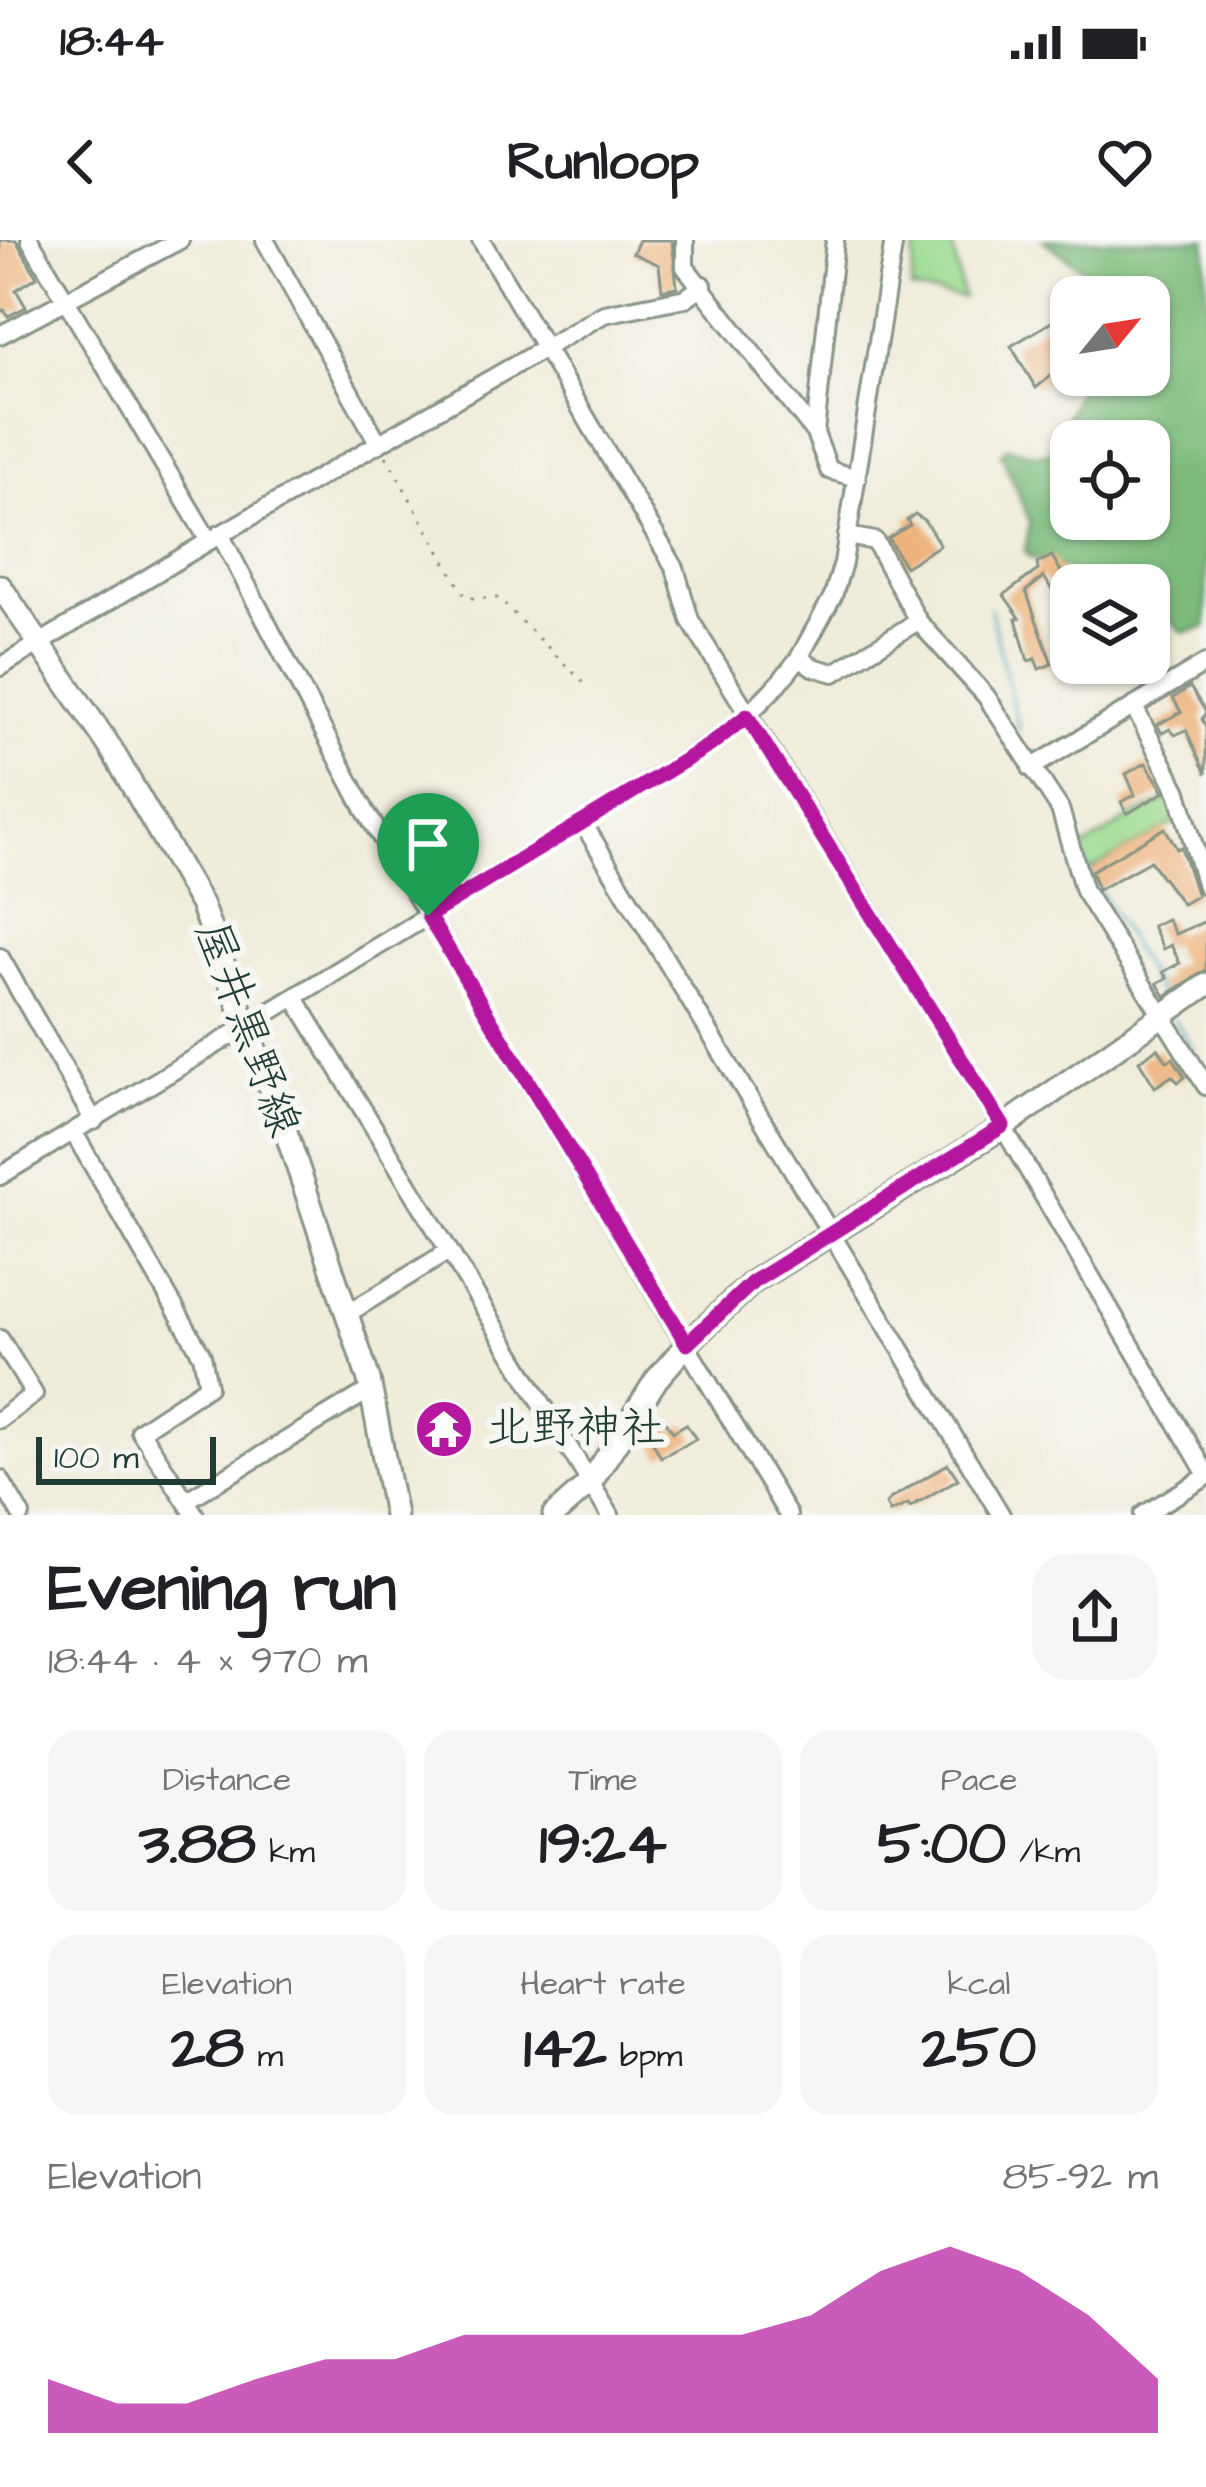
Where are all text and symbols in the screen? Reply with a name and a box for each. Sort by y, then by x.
text: 18:44 [60,11,164,73]
text: Runloop [507,125,699,200]
icon: back [48,129,114,195]
icon: heart [1092,129,1158,195]
north arrow [1050,276,1170,396]
map controls [1050,276,1170,684]
button: locate [1050,420,1170,540]
button: layers [1050,564,1170,684]
pin [377,793,479,916]
icon: arrive [395,811,461,877]
street label: 屋井黒野線 [179,913,315,1145]
temple icon: 北野神社 [413,1398,475,1460]
place label: 北野神社 [486,1398,666,1460]
scale bar [36,1431,216,1484]
text: 100 m [54,1435,139,1481]
text: Evening run [48,1544,396,1636]
button: share [1032,1554,1158,1680]
text: 18:44 · 4 × 970 m [48,1635,368,1689]
text: Distance [163,1757,291,1803]
text: Time [568,1757,638,1803]
text: Pace [941,1757,1017,1803]
text: 3.88 [139,1803,256,1886]
text: 19:24 [539,1803,667,1886]
text: 5:00 [878,1803,1006,1886]
text: km [256,1829,315,1875]
text: /km [1006,1829,1080,1875]
text: Elevation [162,1961,292,2007]
text: Heart rate [520,1961,686,2007]
text: kcal [947,1961,1011,2007]
text: 28 [171,2007,244,2090]
text: 142 [524,2007,607,2090]
text: 250 [922,2007,1036,2090]
text: m [244,2033,283,2079]
text: bpm [607,2033,682,2079]
text: Elevation [48,2151,202,2205]
text: 85–92 m [1002,2151,1158,2205]

